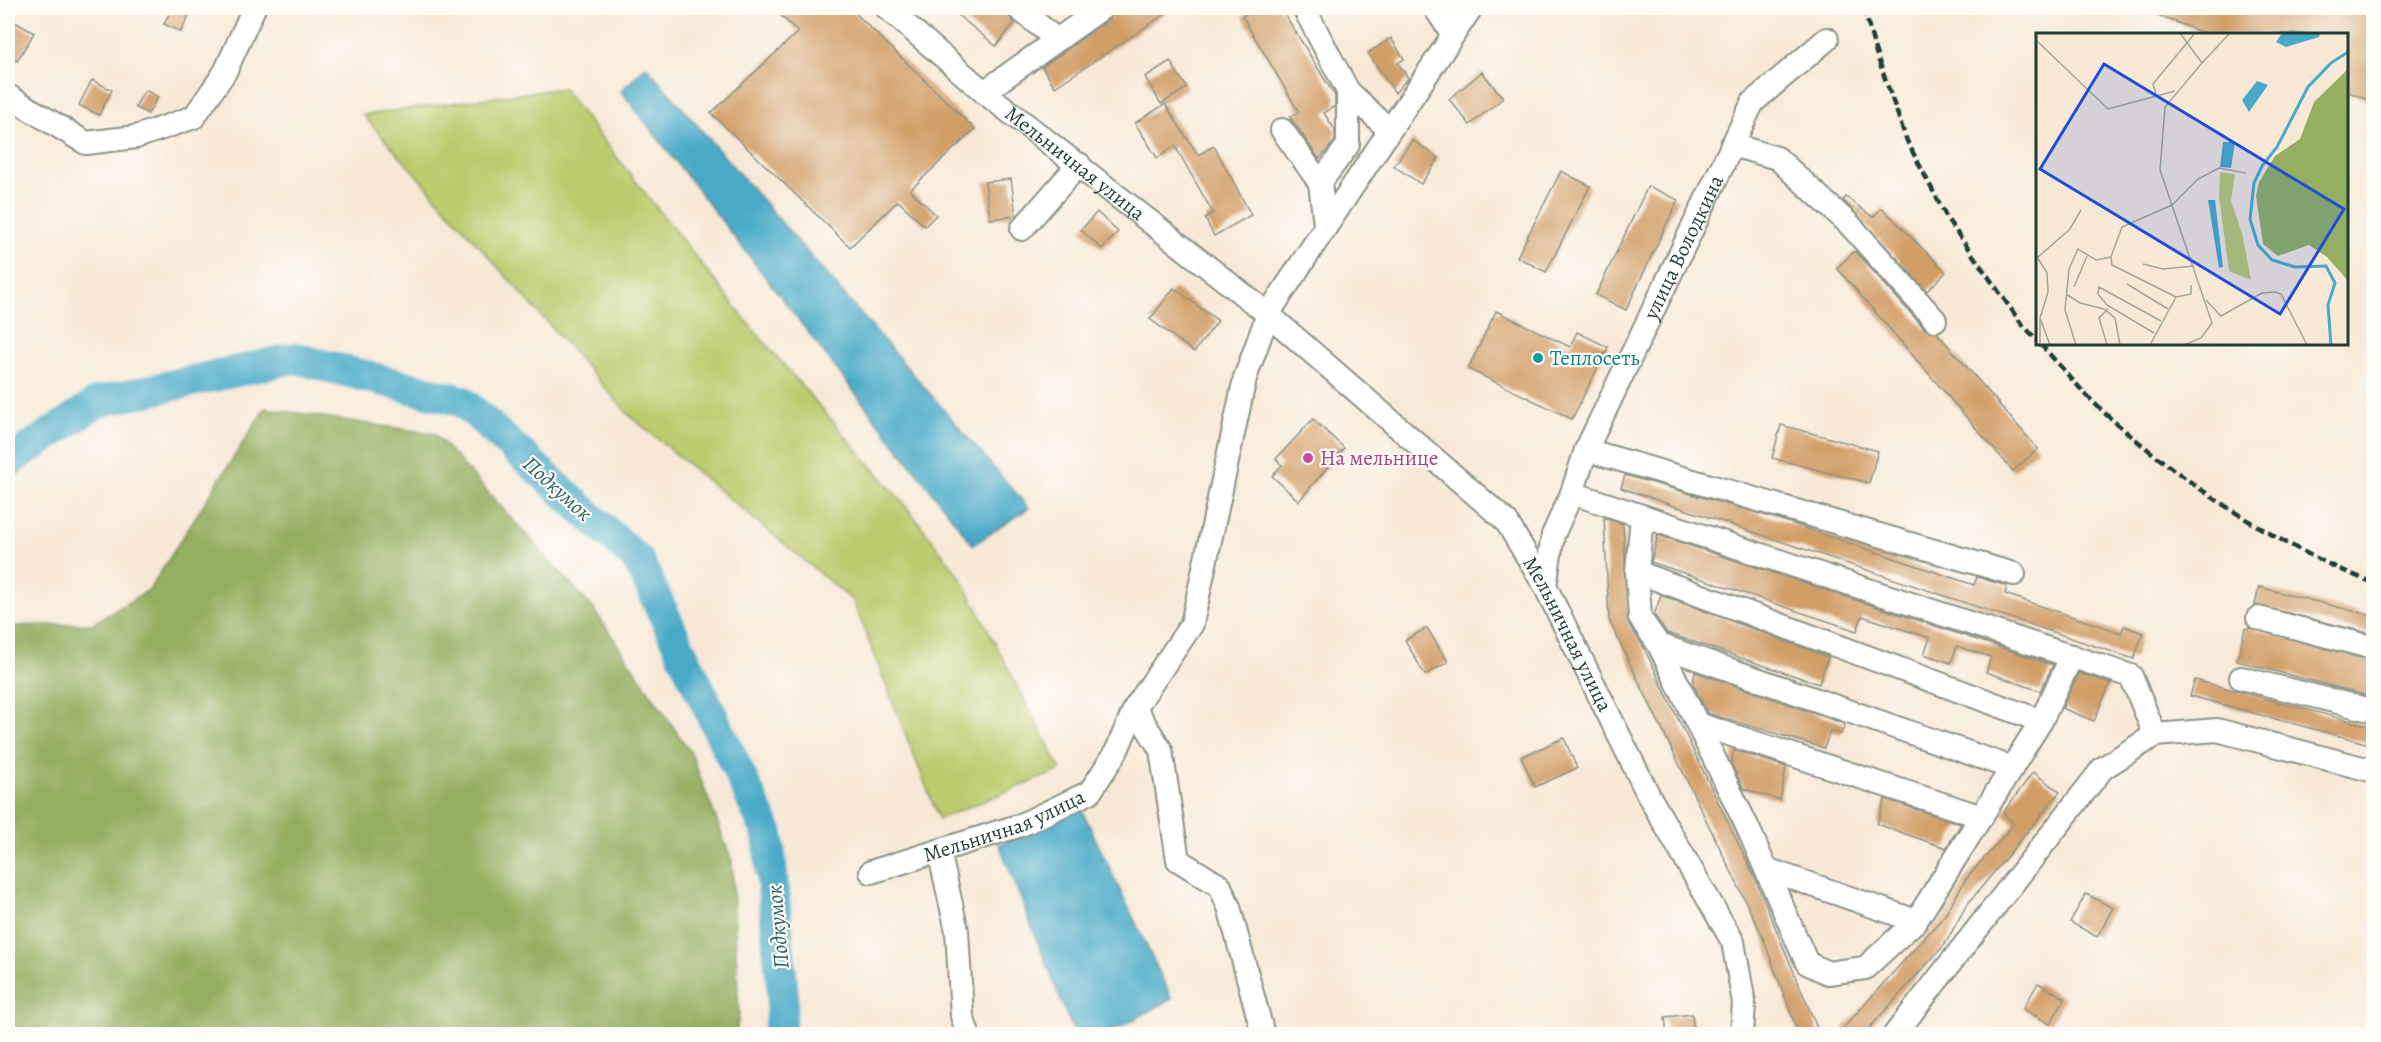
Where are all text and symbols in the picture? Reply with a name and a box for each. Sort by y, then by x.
inset map [2036,33,2348,345]
street label: Мельничная улица [999,100,1151,227]
street label: улица Володкина [1636,170,1730,325]
place label: Теплосеть [1550,344,1640,372]
marker: Теплосеть [1531,351,1545,365]
place label: На мельнице [1320,444,1438,472]
water label: Подкумок [516,449,599,528]
marker: На мельнице [1301,451,1315,465]
street label: Мельничная улица [1516,551,1619,717]
street label: Мельничная улица [920,782,1090,869]
water label: Подкумок [759,884,797,970]

